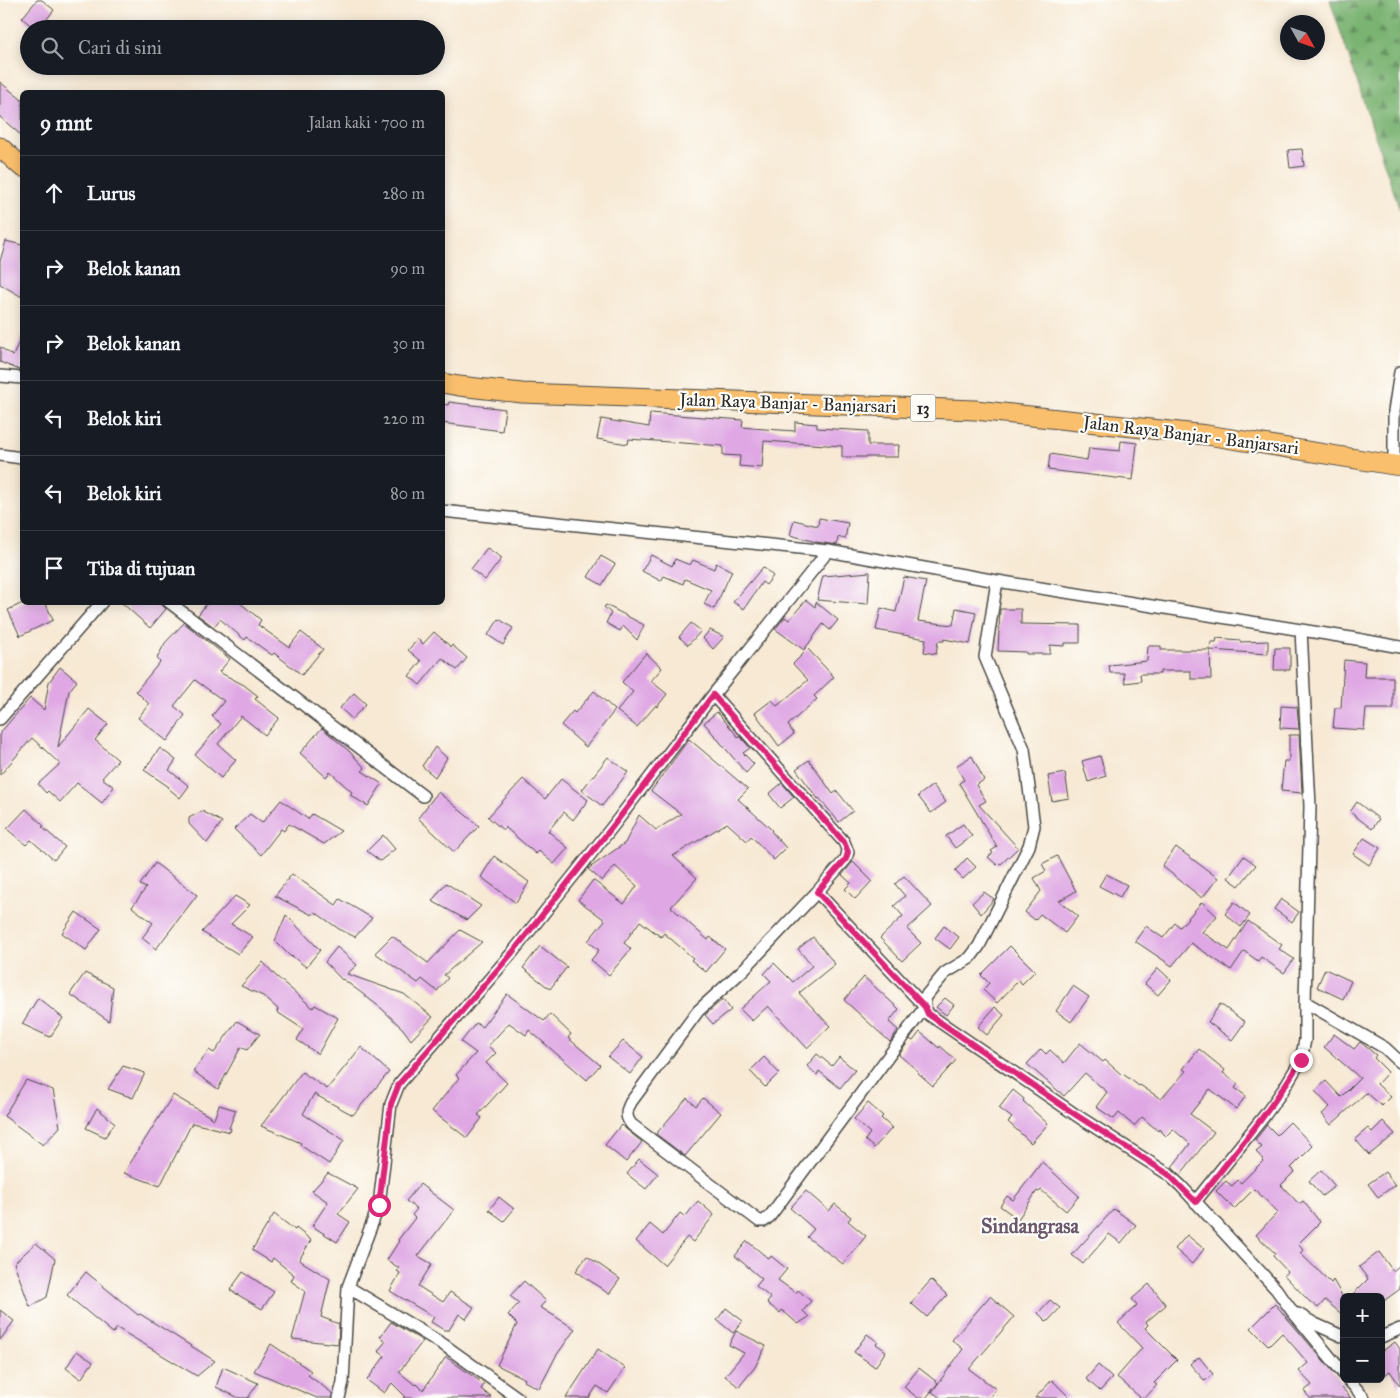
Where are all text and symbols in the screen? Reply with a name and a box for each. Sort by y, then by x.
north arrow [1280,15,1325,60]
search box [20,20,445,75]
icon: search [38,34,66,62]
text: Cari di sini [78,36,162,59]
text: 9 mnt [40,110,92,136]
text: Jalan kaki · 700 m [309,113,425,132]
icon: ahead [40,179,68,207]
text: Lurus [87,182,135,205]
text: 280 m [382,184,425,203]
icon: right [40,254,68,282]
text: Belok kanan [87,257,181,280]
text: 90 m [390,259,425,278]
icon: right [40,329,68,357]
text: Belok kanan [87,332,181,355]
text: 30 m [392,334,425,353]
street label: Jalan Raya Banjar - Banjarsari [677,388,897,419]
road number: 13 [910,394,936,422]
icon: left [40,404,68,432]
text: Belok kiri [87,407,161,430]
text: 220 m [383,409,425,428]
street label: Jalan Raya Banjar - Banjarsari [1080,411,1300,460]
icon: left [40,479,68,507]
text: Belok kiri [87,482,161,505]
text: 80 m [390,484,425,503]
icon: arrive [40,554,68,582]
text: Tiba di tujuan [87,557,195,580]
route end [1290,1049,1313,1072]
route start [368,1194,391,1217]
district label: Sindangrasa [981,1214,1080,1239]
map controls [1340,1293,1385,1383]
button: + [1340,1293,1385,1338]
button: − [1340,1338,1385,1383]

